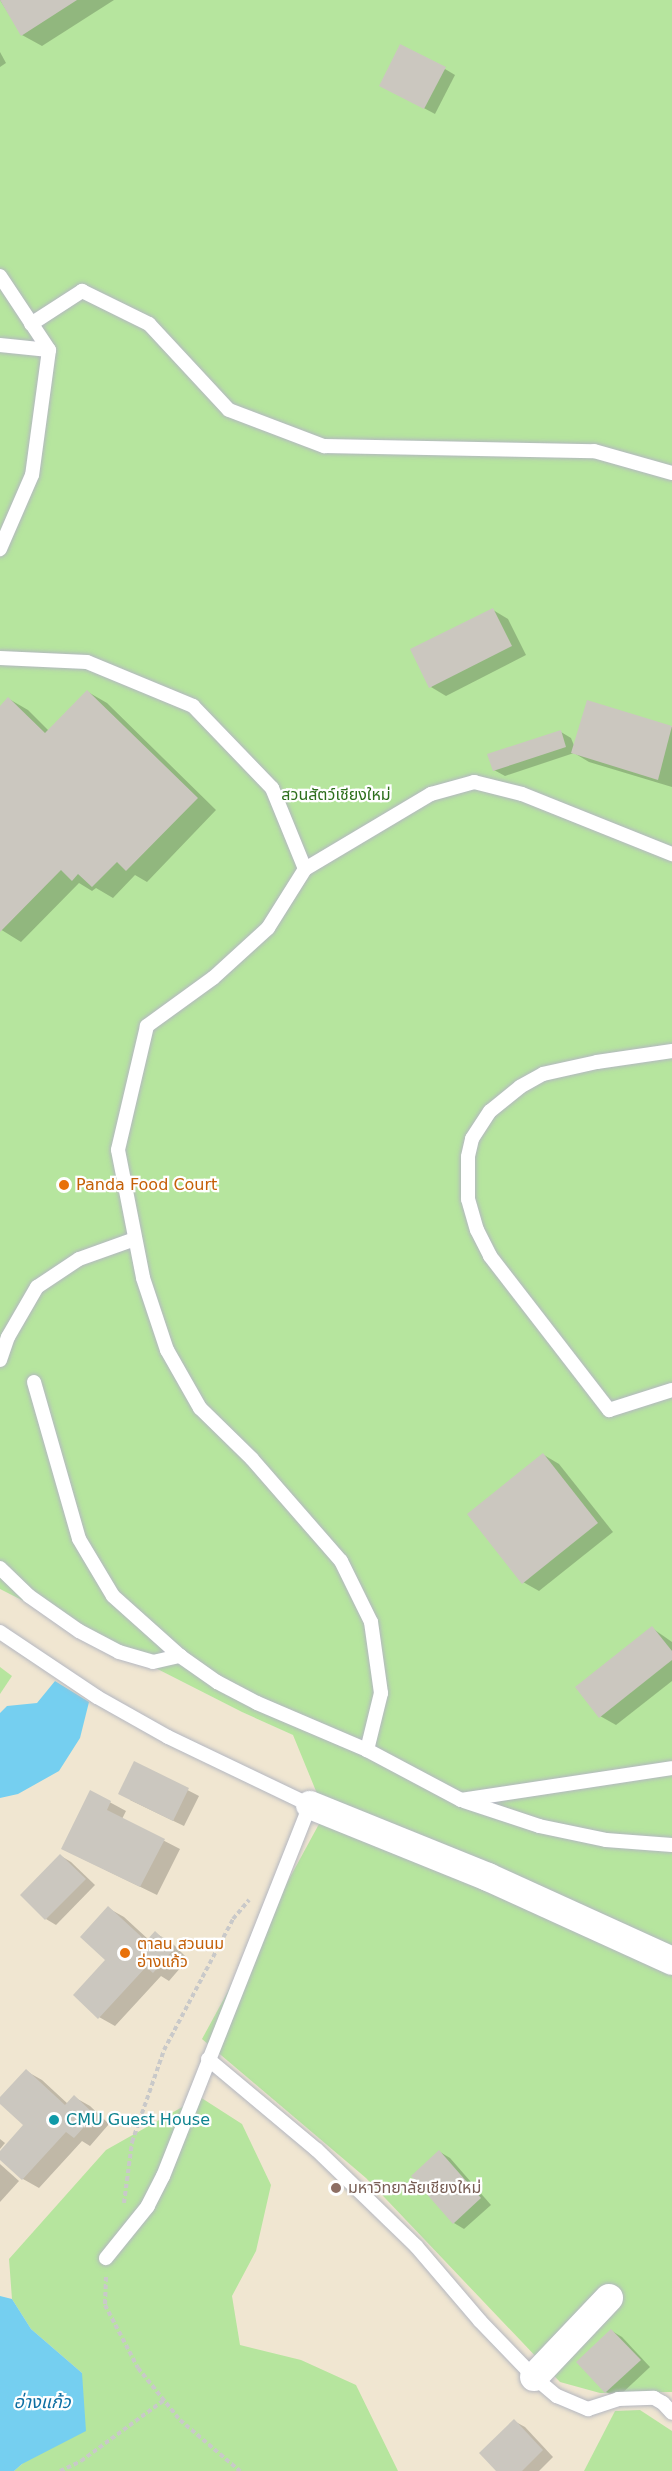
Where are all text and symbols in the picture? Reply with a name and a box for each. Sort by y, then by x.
park label: สวนสัตว์เชียงใหม่ [281,785,391,805]
place label: Panda Food Court [76,1175,217,1195]
marker: Panda Food Court [57,1178,71,1192]
place label: ตาลน สวนนม อ่างแก้ว [137,1934,224,1972]
marker: ตาลน สวนนม อ่างแก้ว [118,1946,132,1960]
place label: CMU Guest House [66,2110,210,2130]
marker: CMU Guest House [47,2113,61,2127]
place label: มหาวิทยาลัยเชียงใหม่ [348,2178,481,2198]
marker: มหาวิทยาลัยเชียงใหม่ [329,2181,343,2195]
water label: อ่างแก้ว [13,2391,71,2413]

